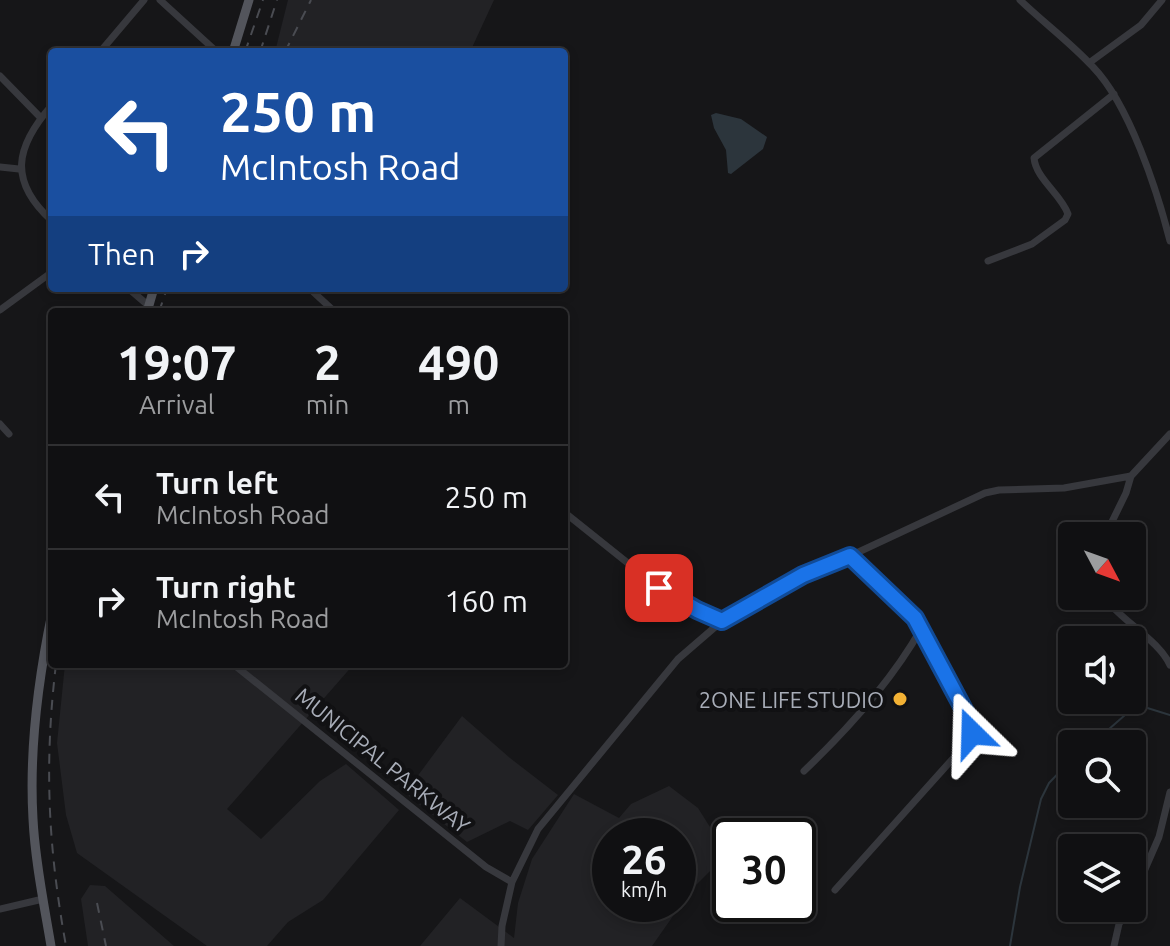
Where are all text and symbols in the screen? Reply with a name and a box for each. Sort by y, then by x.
icon: left [88,80,192,184]
text: 250 m [220,80,376,143]
text: McIntosh Road [220,146,460,187]
icon: right [172,232,216,276]
text: Then [88,237,156,271]
text: 19:07 [117,335,237,389]
text: 2 [314,335,341,389]
text: 490 [418,335,499,389]
text: Arrival [139,390,215,419]
text: min [306,390,349,419]
text: m [447,390,470,419]
text: Turn left [156,466,278,500]
icon: left [88,475,132,519]
text: 250 m [444,480,528,514]
text: McIntosh Road [156,500,330,529]
north arrow [1058,522,1146,610]
map controls [1058,522,1146,922]
pin [625,554,693,622]
icon: arrive [637,566,681,610]
text: Turn right [156,570,296,604]
icon: right [88,579,132,623]
text: 160 m [444,584,528,618]
text: McIntosh Road [156,604,330,633]
button: sound [1058,626,1146,714]
street label: MUNICIPAL PARKWAY [291,682,475,838]
place label: 2ONE LIFE STUDIO [699,687,884,712]
marker: 2ONE LIFE STUDIO [891,690,909,708]
position arrow [930,691,1014,775]
button: search [1058,730,1146,818]
speed limit sign: 30 [712,818,816,922]
button: layers [1058,834,1146,922]
text: 26 [621,837,667,882]
text: km/h [621,878,667,901]

